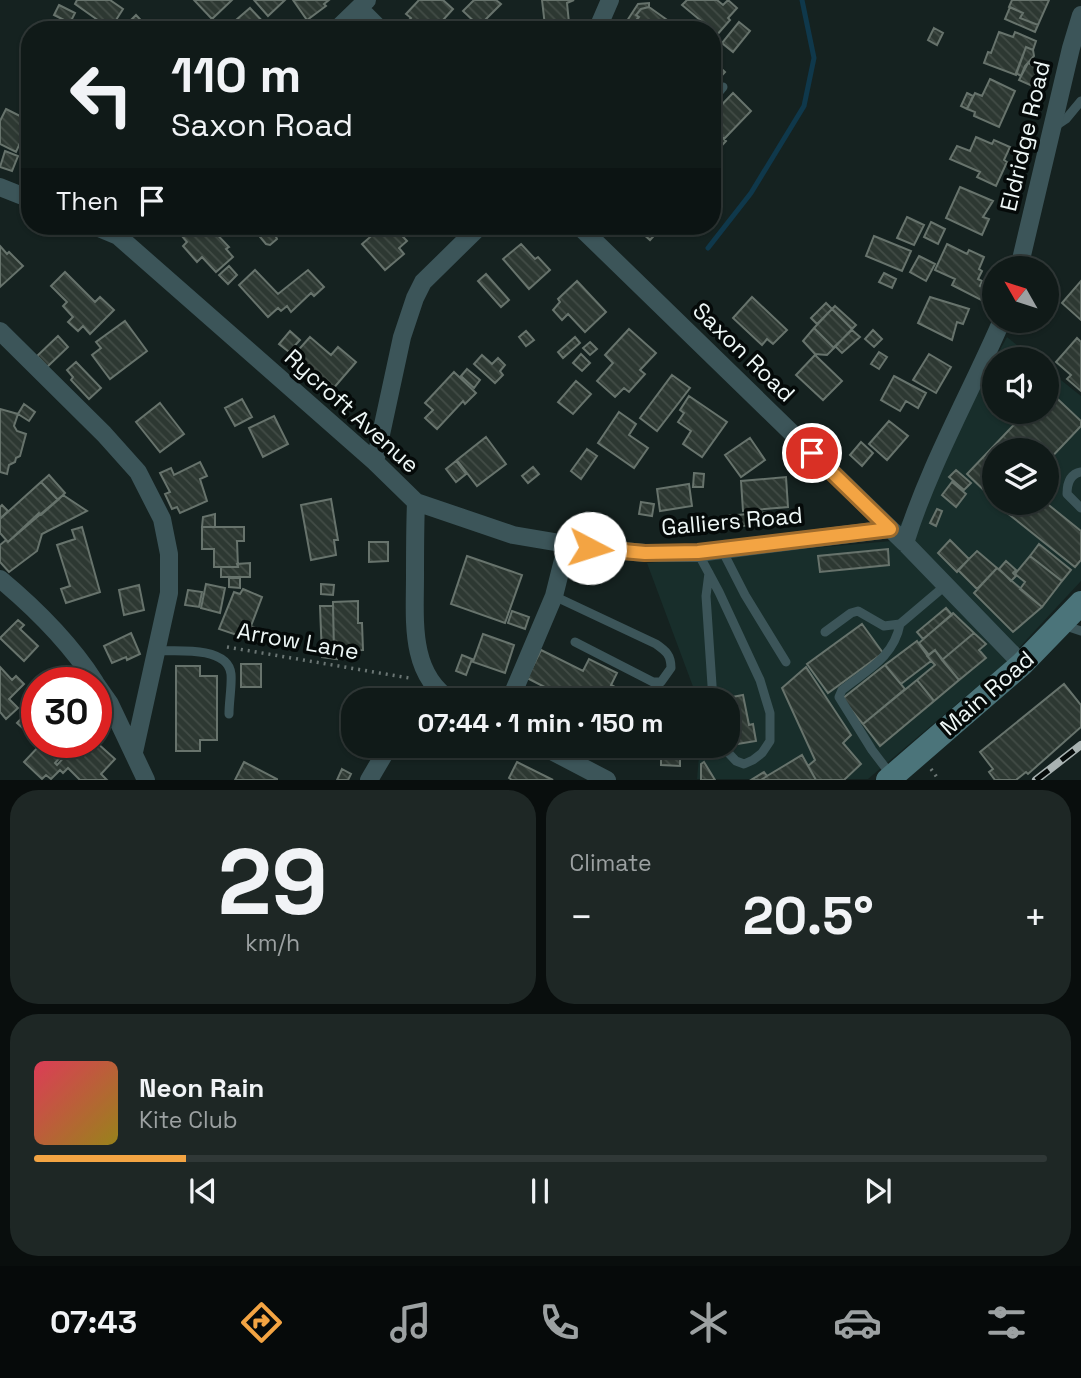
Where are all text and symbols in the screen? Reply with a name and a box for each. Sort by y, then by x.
text: 110 m [171,44,301,106]
icon: left [56,49,147,140]
street label: Eldridge Road [993,58,1057,214]
text: Saxon Road [171,105,353,145]
icon: arrive [133,182,171,220]
text: Then [56,184,119,218]
north arrow [982,256,1059,332]
map controls [982,256,1059,515]
street label: Saxon Road [687,296,801,408]
street label: Rycroft Avenue [278,342,426,480]
button: sound [982,347,1059,424]
pin [782,423,842,483]
icon: arrive [793,434,831,472]
button: layers [982,438,1059,515]
street label: Galliers Road [660,500,804,542]
position arrow [553,511,627,585]
street label: Arrow Lane [235,616,361,666]
street label: Main Road [934,644,1040,742]
speed limit sign: 30 [21,667,112,758]
text: 07:44 · 1 min · 150 m [418,706,663,740]
text: 29 [218,824,328,941]
text: Climate [570,848,652,878]
text: 20.5° [743,883,874,949]
text: − [570,893,593,941]
text: + [1023,893,1047,941]
text: km/h [245,928,300,958]
text: Neon Rain [139,1071,264,1105]
text: Kite Club [139,1105,238,1135]
icon: previous [184,1172,222,1210]
icon: pause [521,1172,559,1210]
icon: next [859,1172,897,1210]
icon: directions [237,1298,286,1347]
icon: music [386,1298,435,1347]
icon: phone [535,1298,584,1347]
icon: climate [684,1298,733,1347]
icon: car [833,1298,882,1347]
icon: filters [982,1298,1031,1347]
text: 07:43 [50,1302,137,1342]

